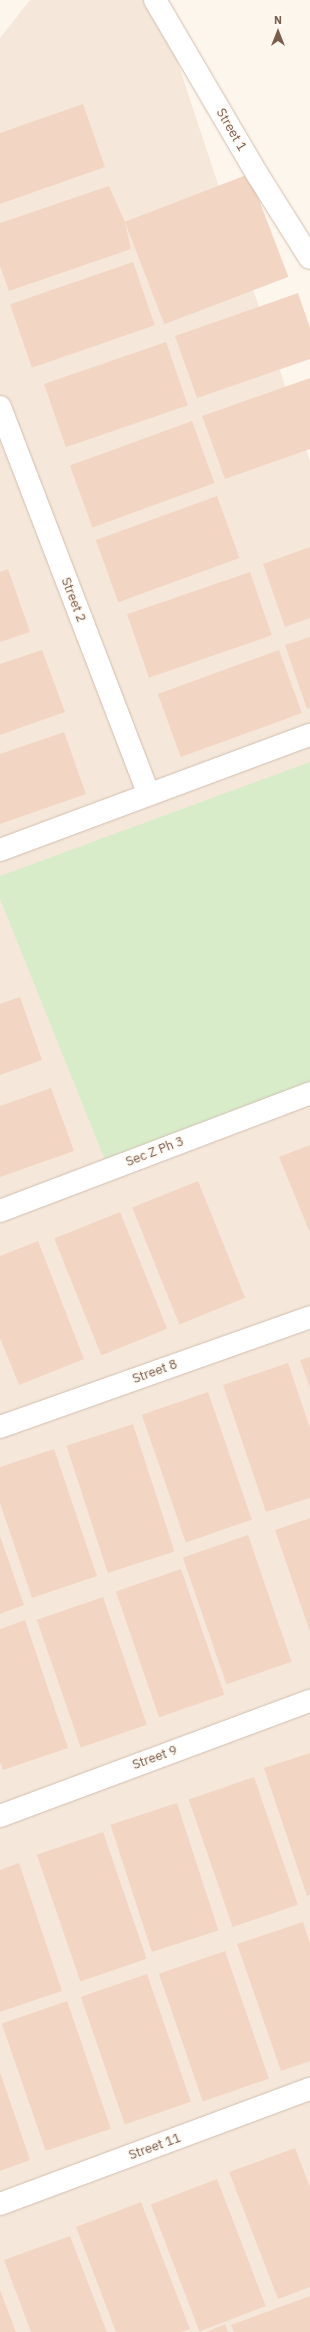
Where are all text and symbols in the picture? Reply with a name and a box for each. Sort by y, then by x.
north arrow [258,12,298,52]
text: N [274,13,282,27]
street label: Street 1 [213,106,249,154]
street label: Street 2 [57,575,89,625]
street label: Sec Z Ph 3 [124,1134,186,1170]
street label: Street 8 [130,1357,180,1387]
street label: Street 9 [130,1743,180,1773]
street label: Street 11 [127,2130,183,2164]

